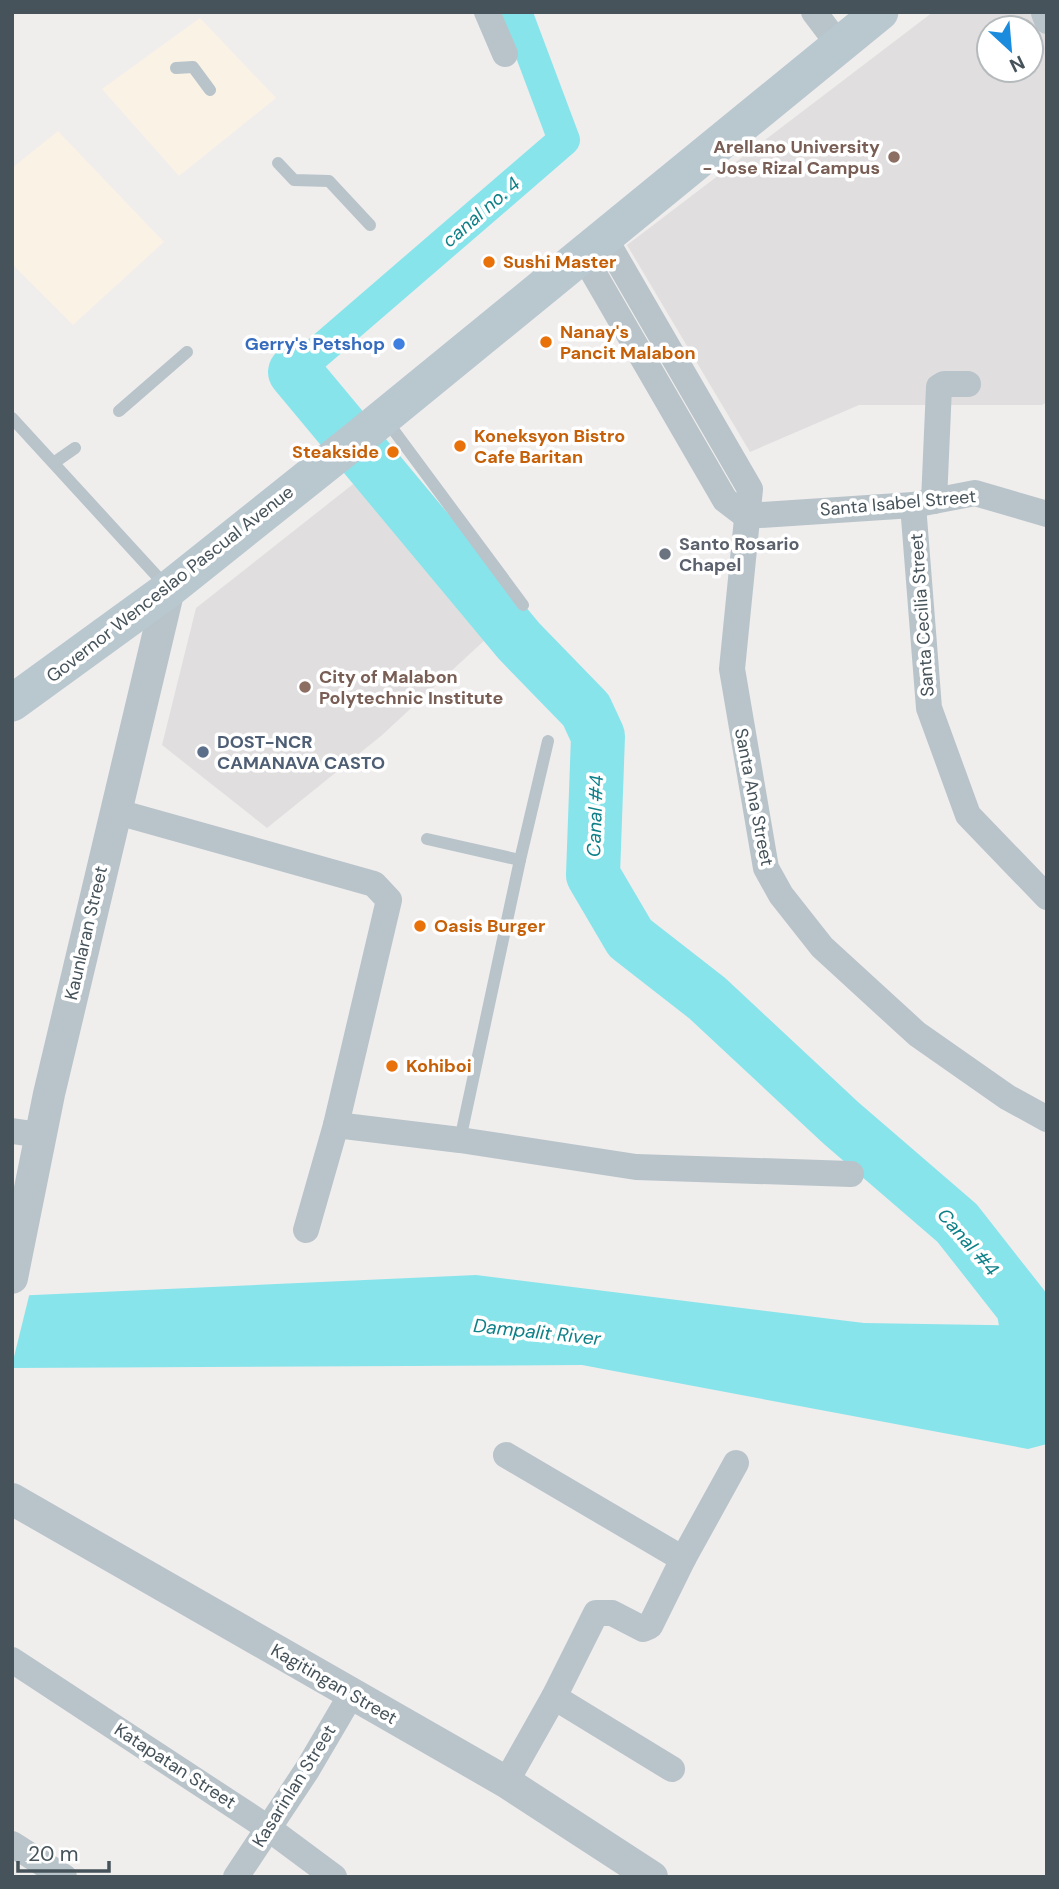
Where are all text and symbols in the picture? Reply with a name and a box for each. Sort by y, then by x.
north arrow [975,14,1045,84]
text: N [1006,50,1029,78]
place label: Arellano University - Jose Rizal Campus [702,135,880,180]
marker: Arellano University - Jose Rizal Campus [886,149,902,165]
water label: canal no. 4 [437,171,525,253]
place label: Sushi Master [503,250,616,274]
marker: Sushi Master [481,254,497,270]
place label: Nanay's Pancit Malabon [560,320,696,365]
place label: Gerry's Petshop [245,332,385,356]
marker: Nanay's Pancit Malabon [538,334,554,350]
marker: Gerry's Petshop [391,336,407,352]
place label: Koneksyon Bistro Cafe Baritan [474,424,625,469]
marker: Koneksyon Bistro Cafe Baritan [452,438,468,454]
place label: Steakside [292,440,379,464]
marker: Steakside [385,444,401,460]
street label: Governor Wenceslao Pascual Avenue [42,480,298,688]
street label: Santa Isabel Street [819,484,977,522]
place label: Santo Rosario Chapel [679,532,800,577]
street label: Santa Cecilia Street [904,532,940,698]
marker: Santo Rosario Chapel [657,546,673,562]
place label: City of Malabon Polytechnic Institute [319,665,503,710]
marker: City of Malabon Polytechnic Institute [297,679,313,695]
street label: Santa Ana Street [729,726,779,868]
place label: DOST-NCR CAMANAVA CASTO [217,730,385,775]
marker: DOST-NCR CAMANAVA CASTO [195,744,211,760]
water label: Canal #4 [581,775,609,857]
street label: Kaunlaran Street [59,864,113,1002]
place label: Oasis Burger [434,914,545,938]
marker: Oasis Burger [412,918,428,934]
place label: Kohiboi [406,1054,472,1078]
marker: Kohiboi [384,1058,400,1074]
water label: Canal #4 [932,1203,1004,1281]
water label: Dampalit River [472,1313,603,1351]
street label: Kagitingan Street [267,1638,401,1730]
street label: Katapatan Street [110,1718,240,1814]
street label: Kasarinlan Street [247,1720,341,1852]
scale bar [18,1829,108,1873]
text: 20 m [28,1840,79,1868]

